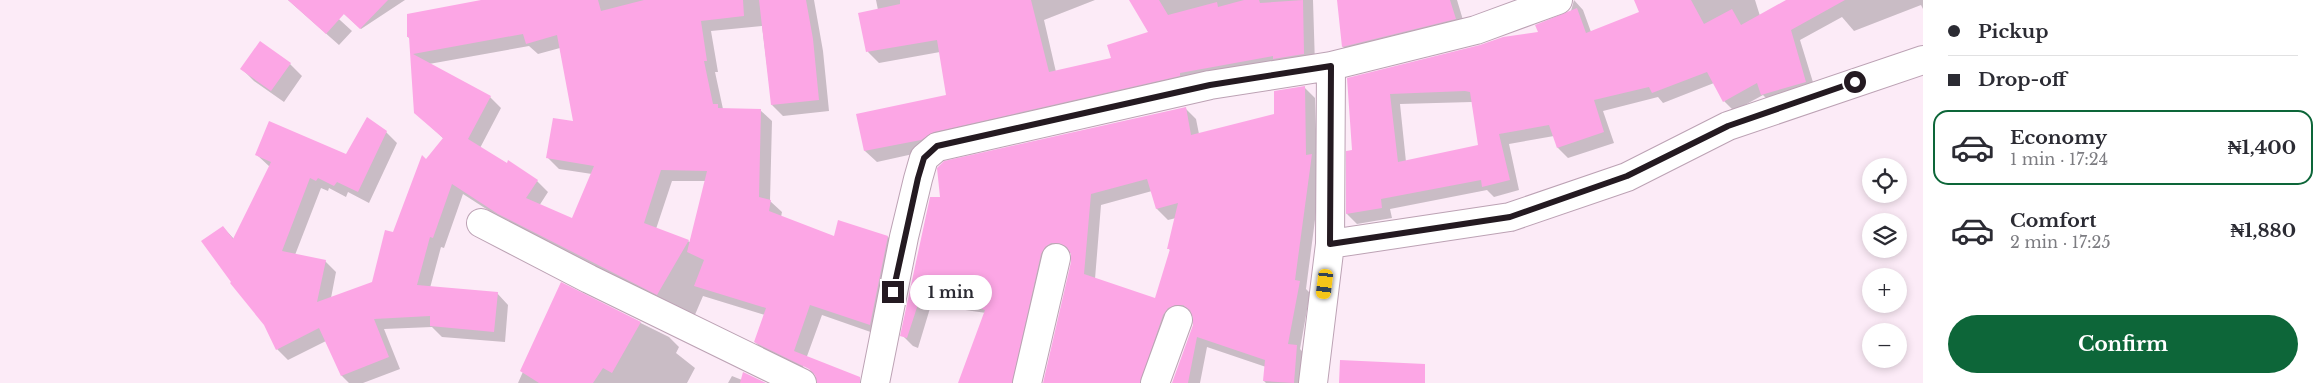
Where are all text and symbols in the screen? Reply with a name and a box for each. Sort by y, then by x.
text: Pickup [1978,20,2049,43]
text: Drop-off [1978,68,2067,91]
route start [1844,71,1866,93]
icon: car [1950,125,1995,170]
text: Economy [2010,126,2107,149]
text: ₦1,400 [2228,136,2296,159]
text: 1 min · 17:24 [2010,149,2108,169]
map controls [1862,158,1907,368]
button: locate [1862,158,1907,203]
icon: car [1950,208,1995,253]
text: Comfort [2010,209,2097,232]
button: layers [1862,213,1907,258]
text: ₦1,880 [2231,219,2296,242]
text: 2 min · 17:25 [2010,232,2111,252]
car [1315,268,1334,300]
button: + [1862,268,1907,313]
callout: 1 min [910,274,993,310]
route end [882,281,904,303]
text: 1 min [928,282,974,302]
button: Confirm [1948,315,2298,373]
button: − [1862,323,1907,368]

